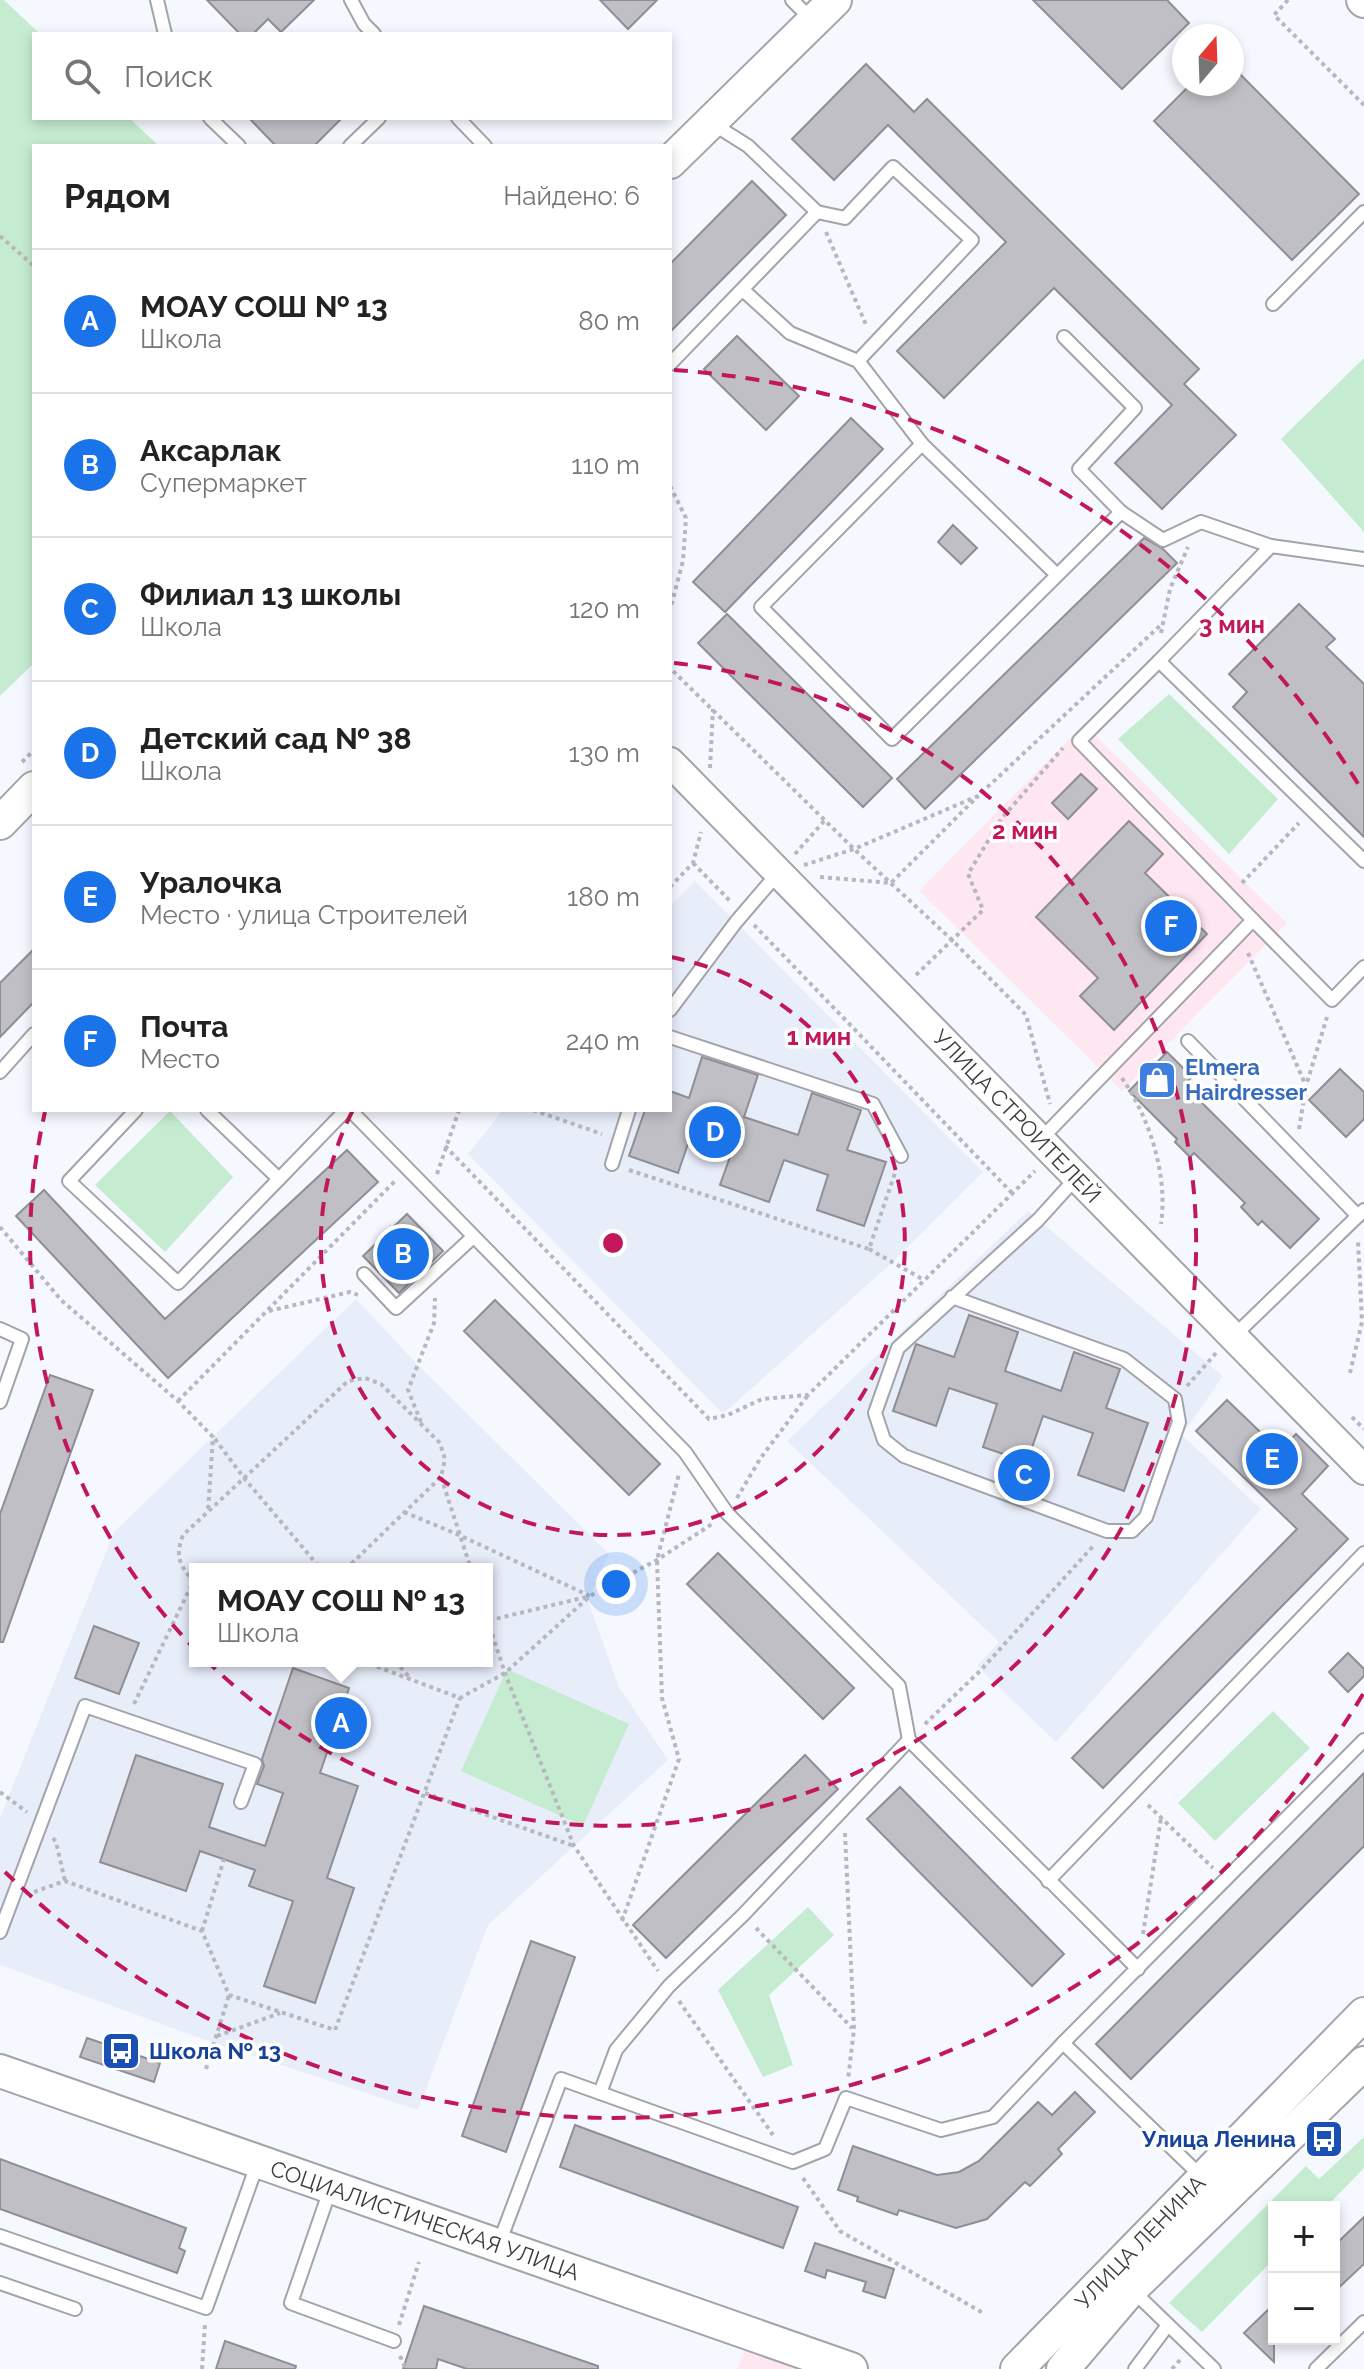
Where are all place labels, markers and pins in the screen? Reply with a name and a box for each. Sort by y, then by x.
pin: F [1145,896,1197,956]
place label: Elmera Hairdresser [1185,1054,1308,1105]
shop icon: Elmera Hairdresser [1136,1059,1178,1101]
pin: D [689,1102,741,1162]
pin: B [377,1224,429,1284]
centre of rings [599,1229,627,1257]
pin: E [1246,1429,1298,1489]
pin: C [998,1445,1050,1505]
pin: A [315,1693,367,1753]
bus stop icon: Школа № 13 [100,2030,142,2072]
place label: Школа № 13 [149,2038,281,2064]
bus stop icon: Улица Ленина [1303,2118,1345,2160]
place label: Улица Ленина [1141,2126,1296,2152]

